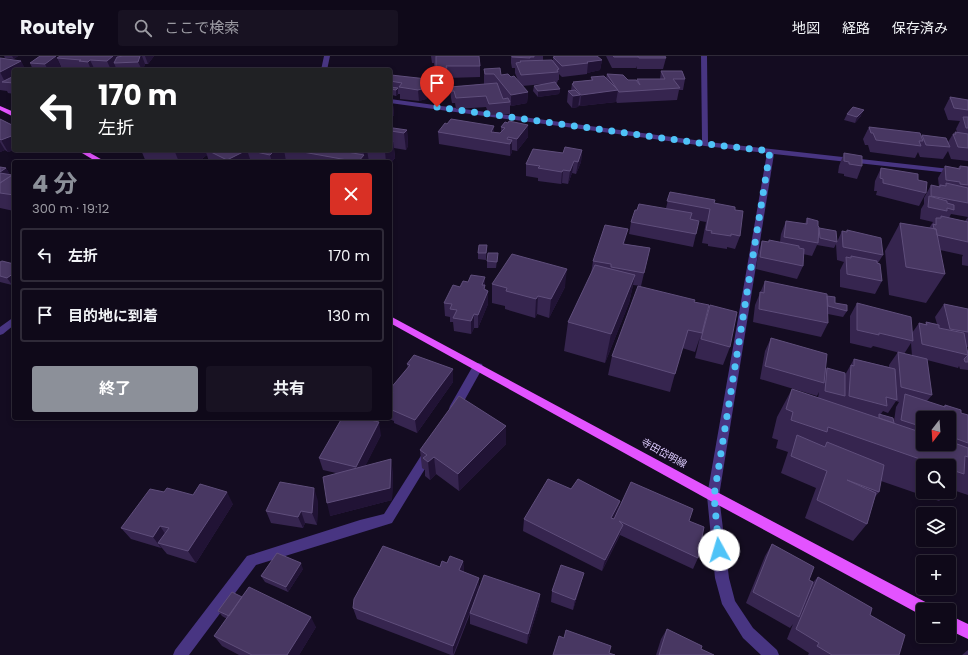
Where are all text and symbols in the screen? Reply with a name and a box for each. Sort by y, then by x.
search box [118,10,398,46]
text: Routely [20,14,94,41]
icon: search [132,17,154,39]
text: ここで検索 [164,17,239,38]
text: 地図 [792,18,820,38]
text: 経路 [842,18,870,38]
text: 保存済み [892,18,948,38]
pin [420,66,454,107]
icon: arrive [426,72,448,94]
text: 170 m [98,76,177,115]
icon: left [32,84,84,136]
text: 左折 [98,115,134,140]
text: 4 分 [32,167,77,200]
button: close [330,173,372,215]
text: 300 m · 19:12 [32,199,109,218]
icon: left [34,244,56,266]
text: 左折 [68,245,98,266]
text: 170 m [328,245,370,266]
icon: arrive [34,304,56,326]
text: 目的地に到着 [68,305,158,326]
text: 130 m [327,305,370,326]
button: 終了 [32,366,198,412]
button: 共有 [206,366,372,412]
north arrow [916,411,956,451]
map controls [916,411,956,643]
street label: 寺田岱明線 [638,434,690,472]
button: search [916,459,956,499]
button: layers [916,507,956,547]
position arrow [698,529,740,571]
button: + [916,555,956,595]
button: − [916,603,956,643]

